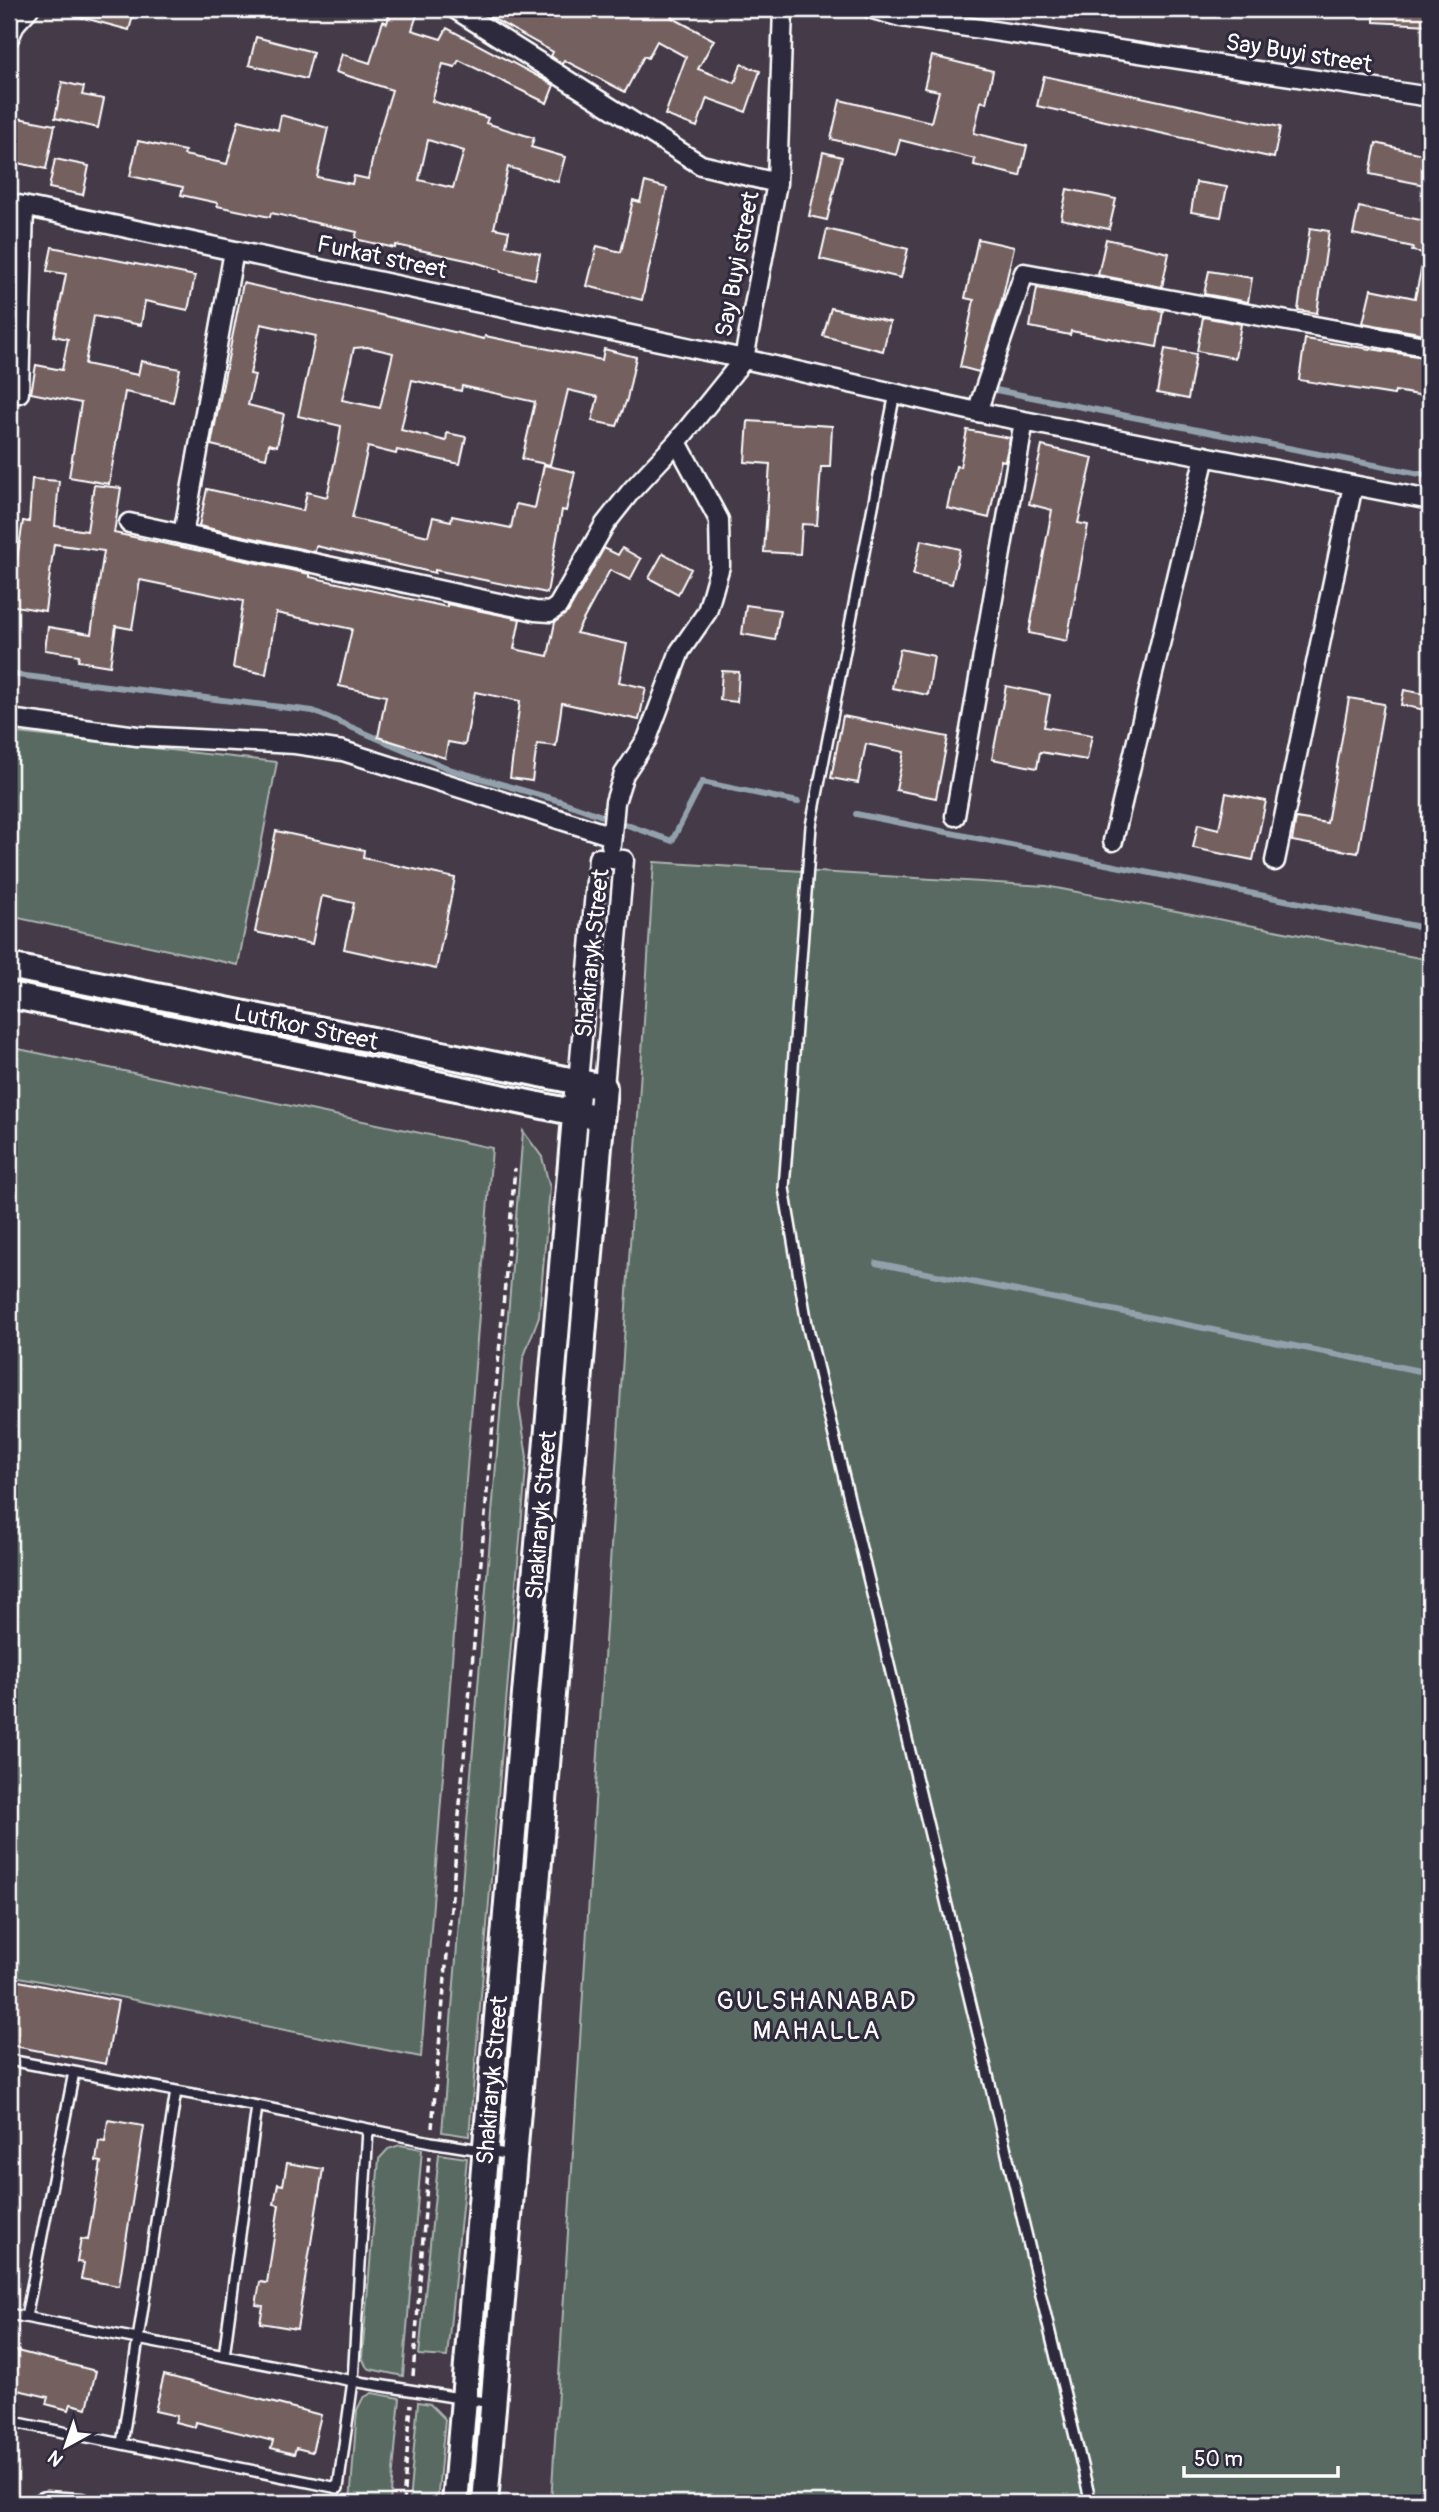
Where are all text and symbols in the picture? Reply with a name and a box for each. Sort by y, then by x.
street label: Say Buyi street [1224,28,1375,79]
street label: Say Buyi street [709,188,766,339]
street label: Furkat street [314,230,450,285]
street label: Shakiraryk Street [569,867,616,1039]
street label: Lutfkor Street [231,998,381,1057]
street label: Shakiraryk Street [520,1429,563,1601]
district label: GULSHANABAD MAHALLA [716,1985,918,2047]
street label: Shakiraryk Street [471,1994,514,2166]
north arrow [32,2410,102,2480]
scale bar [1184,2435,1338,2479]
text: N [43,2445,68,2472]
text: 50 m [1194,2446,1243,2473]

